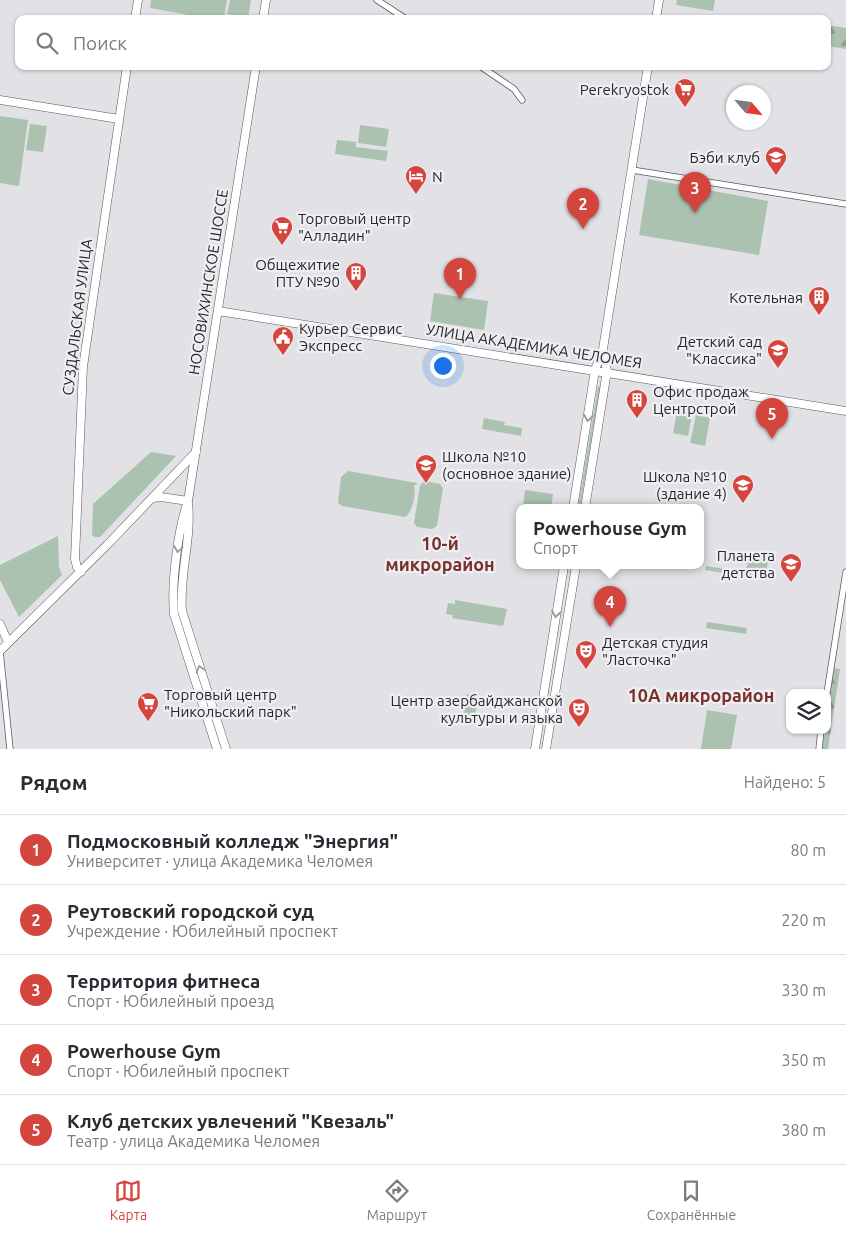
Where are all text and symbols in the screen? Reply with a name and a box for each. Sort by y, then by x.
search box [15,15,831,70]
icon: search [33,29,61,57]
text: Поиск [73,32,127,54]
supermarket icon: Perekryostok [673,77,697,108]
place label: Perekryostok [580,81,669,98]
north arrow [726,85,771,130]
school or university icon: Бэби клуб [764,145,788,176]
place label: Бэби клуб [690,149,760,166]
hotel icon: N [404,164,428,195]
place label: N [432,168,443,185]
pin: 3 [679,172,711,213]
street label: НОСОВИХИНСКОЕ ШОССЕ [185,188,231,376]
pin: 2 [567,188,599,229]
place label: Торговый центр "Алладин" [298,210,411,244]
supermarket icon: Торговый центр "Алладин" [270,215,294,246]
street label: СУЗДАЛЬСКАЯ УЛИЦА [59,238,95,396]
place label: Общежитие ПТУ №90 [255,256,340,290]
pin: 1 [444,258,476,299]
building icon: Общежитие ПТУ №90 [344,261,368,292]
building icon: Котельная [807,285,831,316]
place label: Котельная [729,289,803,306]
place label: Курьер Сервис Экспресс [299,320,402,354]
street label: УЛИЦА АКАДЕМИКА ЧЕЛОМЕЯ [425,321,643,371]
public building icon: Курьер Сервис Экспресс [271,325,295,356]
place label: Детский сад "Классика" [677,333,762,367]
school or university icon: Детский сад "Классика" [766,338,790,369]
your location [430,353,456,379]
place label: Офис продаж Центрстрой [653,383,749,417]
building icon: Офис продаж Центрстрой [625,388,649,419]
pin: 5 [756,398,788,439]
one-way arrow [583,413,593,422]
place label: Школа №10 (основное здание) [442,448,572,482]
school or university icon: Школа №10 (основное здание) [414,453,438,484]
place label: Школа №10 (здание 4) [643,468,727,502]
school or university icon: Школа №10 (здание 4) [731,473,755,504]
popup [516,504,704,569]
text: Powerhouse Gym [533,517,687,539]
district label: 10-й микрорайон [385,533,495,574]
text: Спорт [533,539,578,557]
one-way arrow [173,545,184,553]
place label: Планета детства [717,547,775,581]
school or university icon: Планета детства [779,552,803,583]
pin: 4 [594,586,626,627]
one-way arrow [552,610,562,618]
place label: Детская студия "Ласточка" [602,634,708,668]
theatre icon: Детская студия "Ласточка" [574,639,598,670]
one-way arrow [196,665,206,674]
district label: 10А микрорайон [628,685,774,705]
place label: Торговый центр "Никольский парк" [164,686,297,720]
map controls [786,689,831,734]
button: layers [786,689,831,734]
supermarket icon: Торговый центр "Никольский парк" [136,691,160,722]
place label: Центр азербайджанской культуры и языка [390,692,563,726]
theatre icon: Центр азербайджанской культуры и языка [567,697,591,728]
text: Рядом [20,770,88,794]
text: Найдено: 5 [744,773,826,791]
text: Подмосковный колледж "Энергия" [67,830,398,852]
text: 1 [31,841,41,859]
text: 80 m [790,841,826,859]
text: Университет · улица Академика Челомея [67,852,373,870]
text: Реутовский городской суд [67,900,314,922]
text: 2 [31,911,41,929]
text: 220 m [781,911,826,929]
text: Учреждение · Юбилейный проспект [67,922,338,940]
text: Территория фитнеса [67,970,260,992]
text: 3 [31,981,41,999]
text: 330 m [781,981,826,999]
text: Спорт · Юбилейный проезд [67,992,274,1010]
text: Powerhouse Gym [67,1040,221,1062]
text: 4 [31,1051,41,1069]
text: 350 m [781,1051,826,1069]
text: Спорт · Юбилейный проспект [67,1062,289,1080]
text: Клуб детских увлечений "Квезаль" [67,1110,394,1132]
text: 5 [31,1121,41,1139]
text: 380 m [781,1121,826,1139]
text: Театр · улица Академика Челомея [67,1132,320,1150]
tab: Карта [110,1177,147,1223]
tab: Маршрут [367,1177,427,1223]
tab: Сохранённые [647,1177,736,1223]

